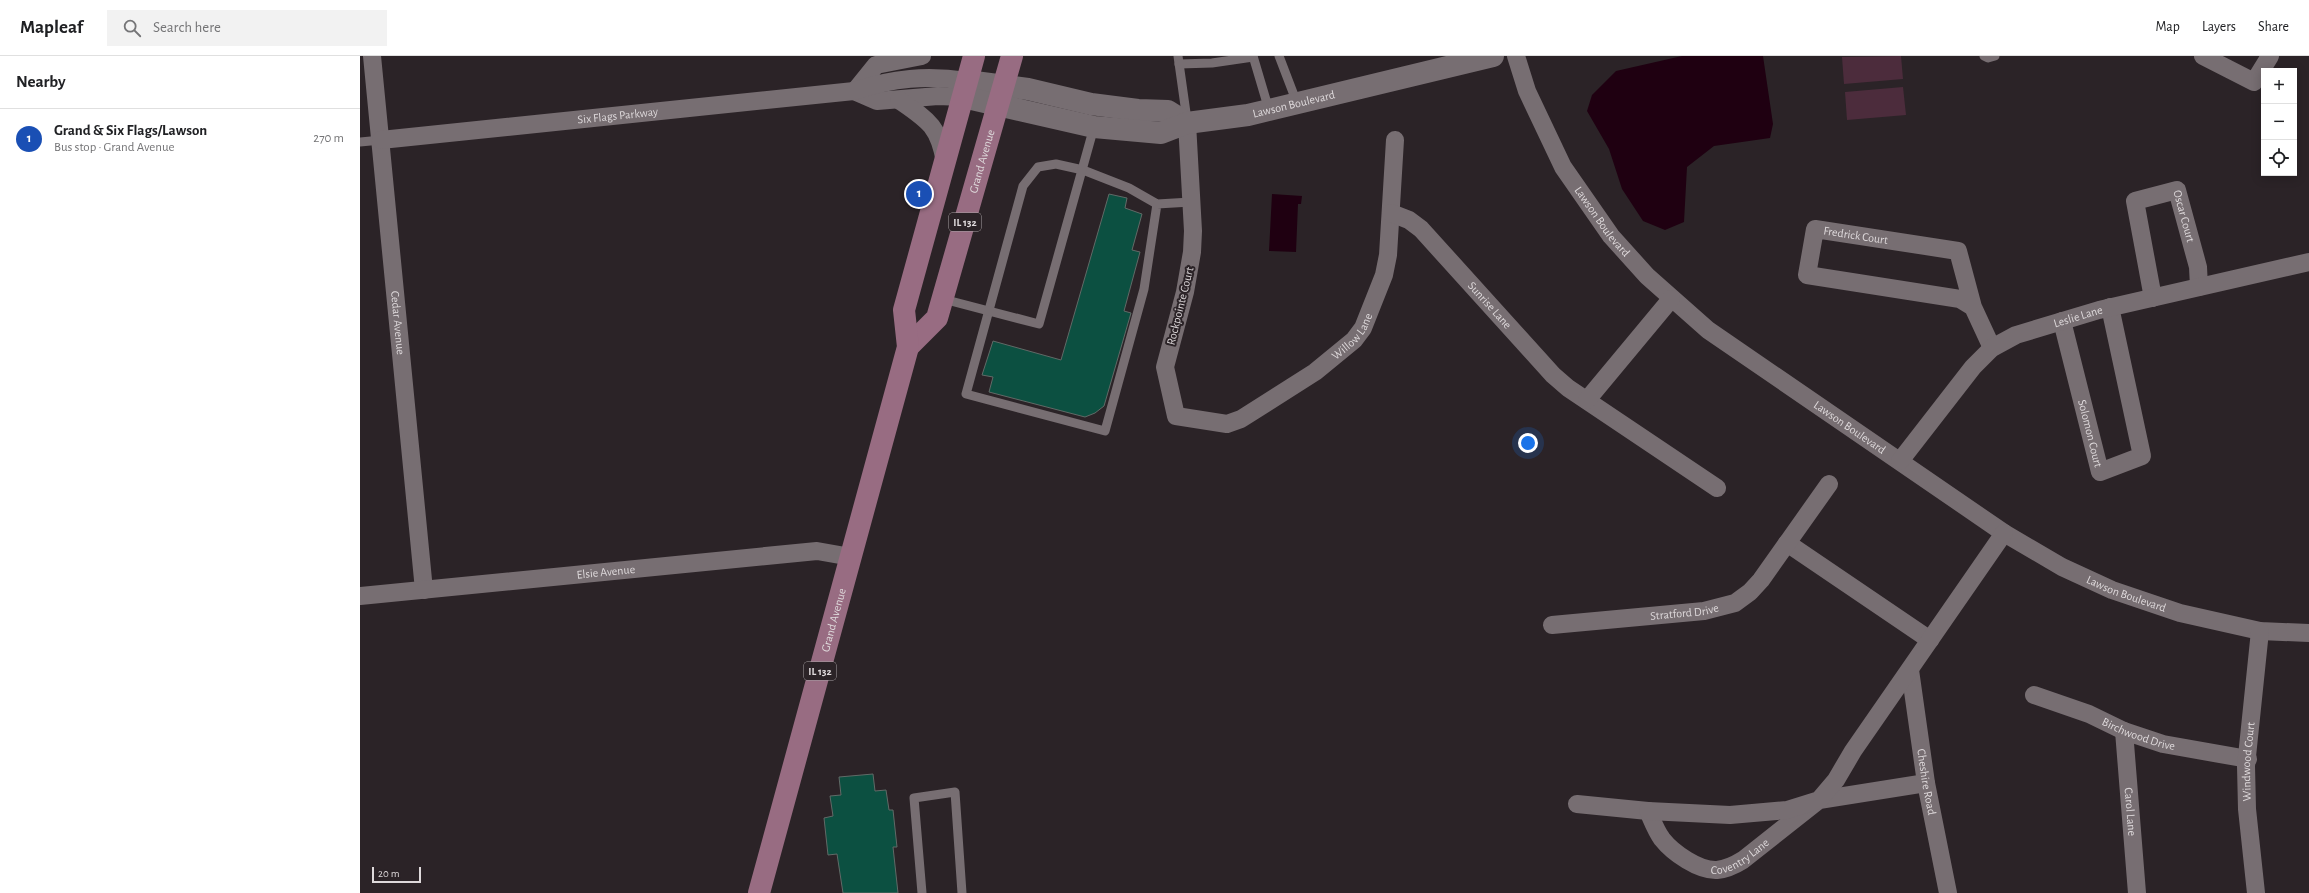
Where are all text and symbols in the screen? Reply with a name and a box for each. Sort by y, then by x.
search box [107,10,387,46]
icon: search [121,17,143,39]
text: Mapleaf [20,18,83,37]
text: Search here [153,20,221,35]
text: Map [2155,20,2180,34]
text: Layers [2202,20,2236,34]
text: Share [2258,20,2289,34]
map controls [2261,68,2297,176]
button: + [2261,68,2297,104]
text: Nearby [16,73,66,90]
street label: Lawson Boulevard [1251,88,1336,120]
button: − [2261,104,2297,140]
street label: Six Flags Parkway [577,105,659,126]
text: Grand & Six Flags/Lawson [54,123,207,138]
street label: Grand Avenue [967,128,997,195]
text: 1 [27,132,31,145]
text: 270 m [313,132,344,145]
button: locate [2261,140,2297,176]
text: Bus stop · Grand Avenue [54,141,175,154]
pin: 1 [906,179,932,209]
street label: Lawson Boulevard [1572,184,1632,259]
street label: Oscar Court [2171,189,2197,244]
road number: IL 132 [949,213,981,231]
street label: Fredrick Court [1823,224,1889,246]
street label: Rockpointe Court [1164,266,1196,346]
street label: Sunrise Lane [1466,279,1514,331]
street label: Cedar Avenue [389,290,407,355]
street label: Leslie Lane [2052,303,2104,329]
street label: Willow Lane [1329,311,1374,362]
street label: Lawson Boulevard [1812,398,1888,456]
street label: Solomon Court [2076,398,2105,469]
your location [1518,433,1538,453]
street label: Elsie Avenue [576,563,636,581]
street label: Lawson Boulevard [2085,573,2168,614]
street label: Grand Avenue [819,587,848,653]
street label: Stratford Drive [1650,601,1720,622]
road number: IL 132 [804,662,836,680]
street label: Birchwood Drive [2100,715,2176,752]
street label: Windwood Court [2240,721,2257,801]
street label: Cheshire Road [1915,748,1938,816]
street label: Carol Lane [2123,787,2138,836]
street label: Coventry Lane [1710,836,1771,876]
scale bar [372,865,421,884]
text: 20 m [378,868,399,879]

